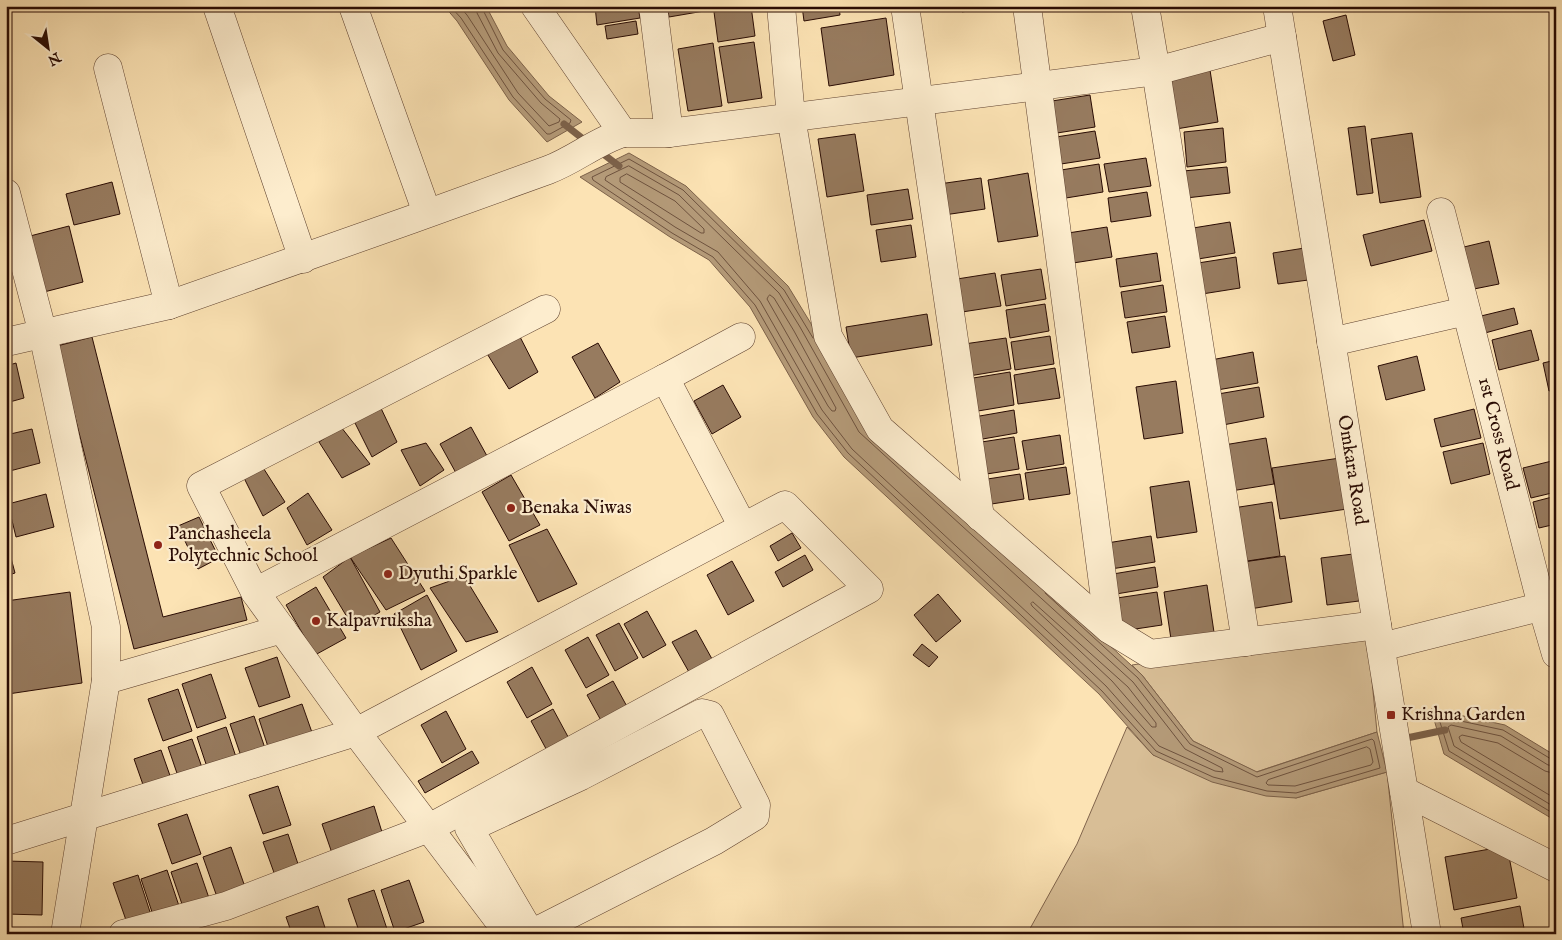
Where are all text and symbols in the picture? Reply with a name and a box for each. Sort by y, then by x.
north arrow [22,22,72,72]
text: N [44,47,65,69]
street label: 1st Cross Road [1472,375,1524,494]
street label: Omkara Road [1331,413,1373,528]
place label: Benaka Niwas [521,496,632,520]
marker: Benaka Niwas [505,502,517,514]
place label: Panchasheela Polytechnic School [168,522,318,568]
marker: Panchasheela Polytechnic School [152,539,164,551]
place label: Dyuthi Sparkle [398,562,518,586]
marker: Dyuthi Sparkle [382,568,394,580]
place label: Kalpavruksha [326,609,433,633]
marker: Kalpavruksha [310,615,322,627]
place label: Krishna Garden [1401,703,1525,727]
marker: Krishna Garden [1385,709,1397,721]

